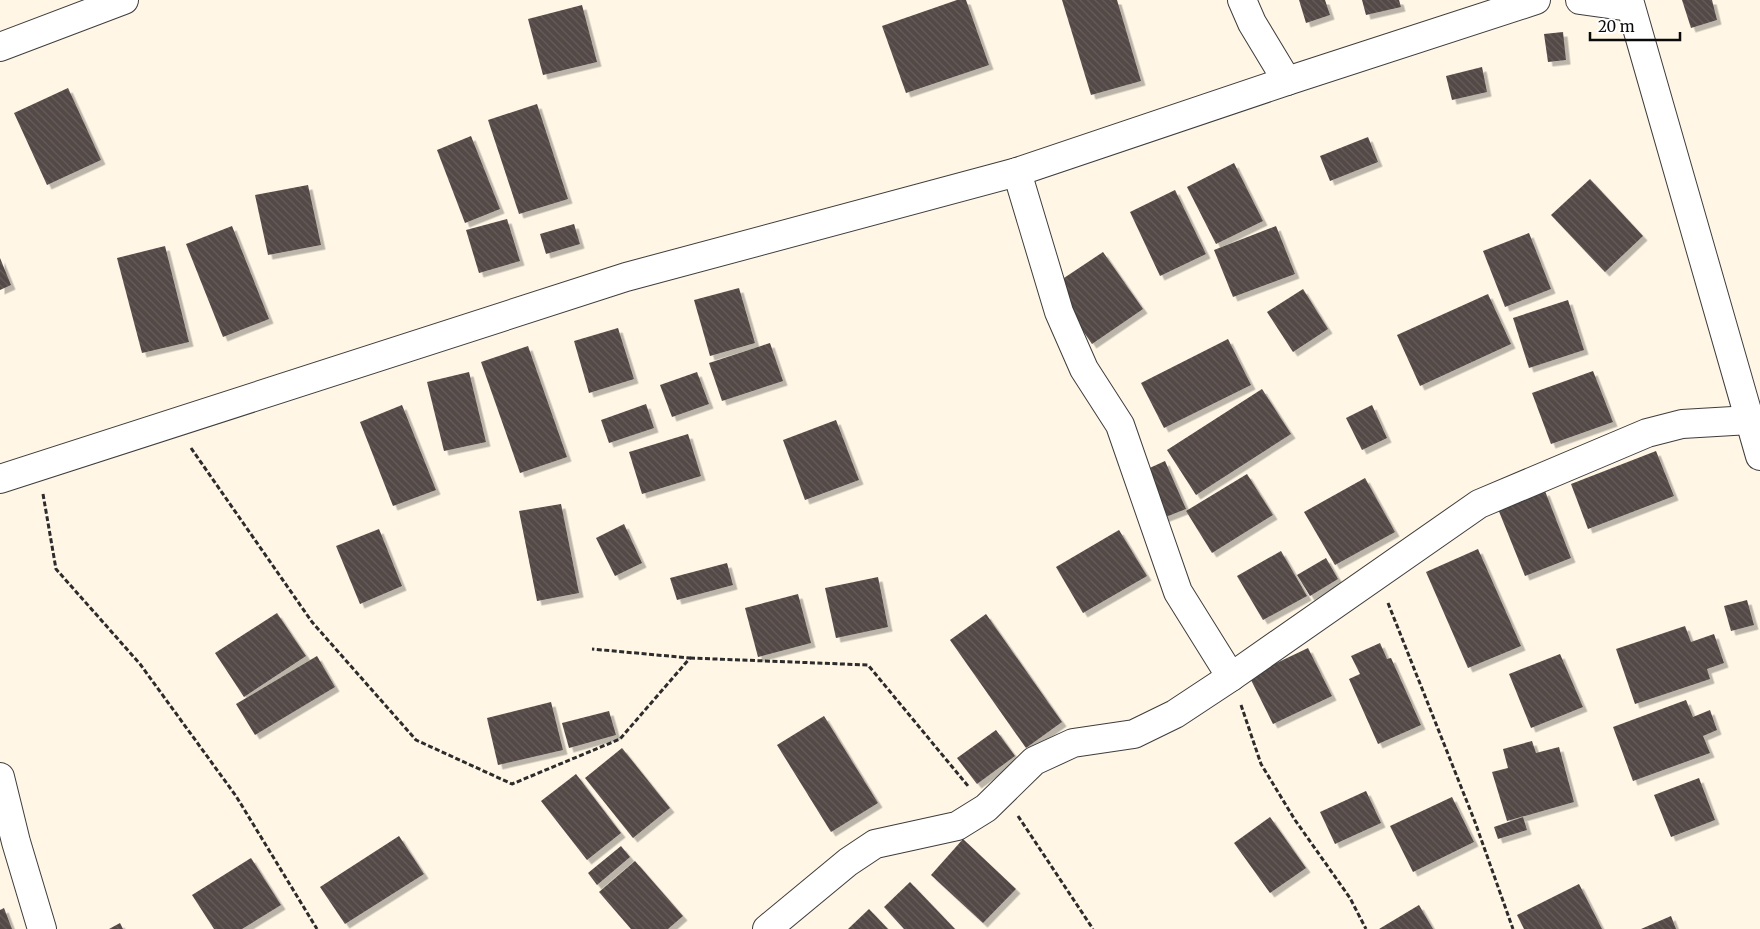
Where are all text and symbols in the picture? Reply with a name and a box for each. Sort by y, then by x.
scale bar [1590,10,1680,42]
text: 20 m [1598,17,1635,36]

